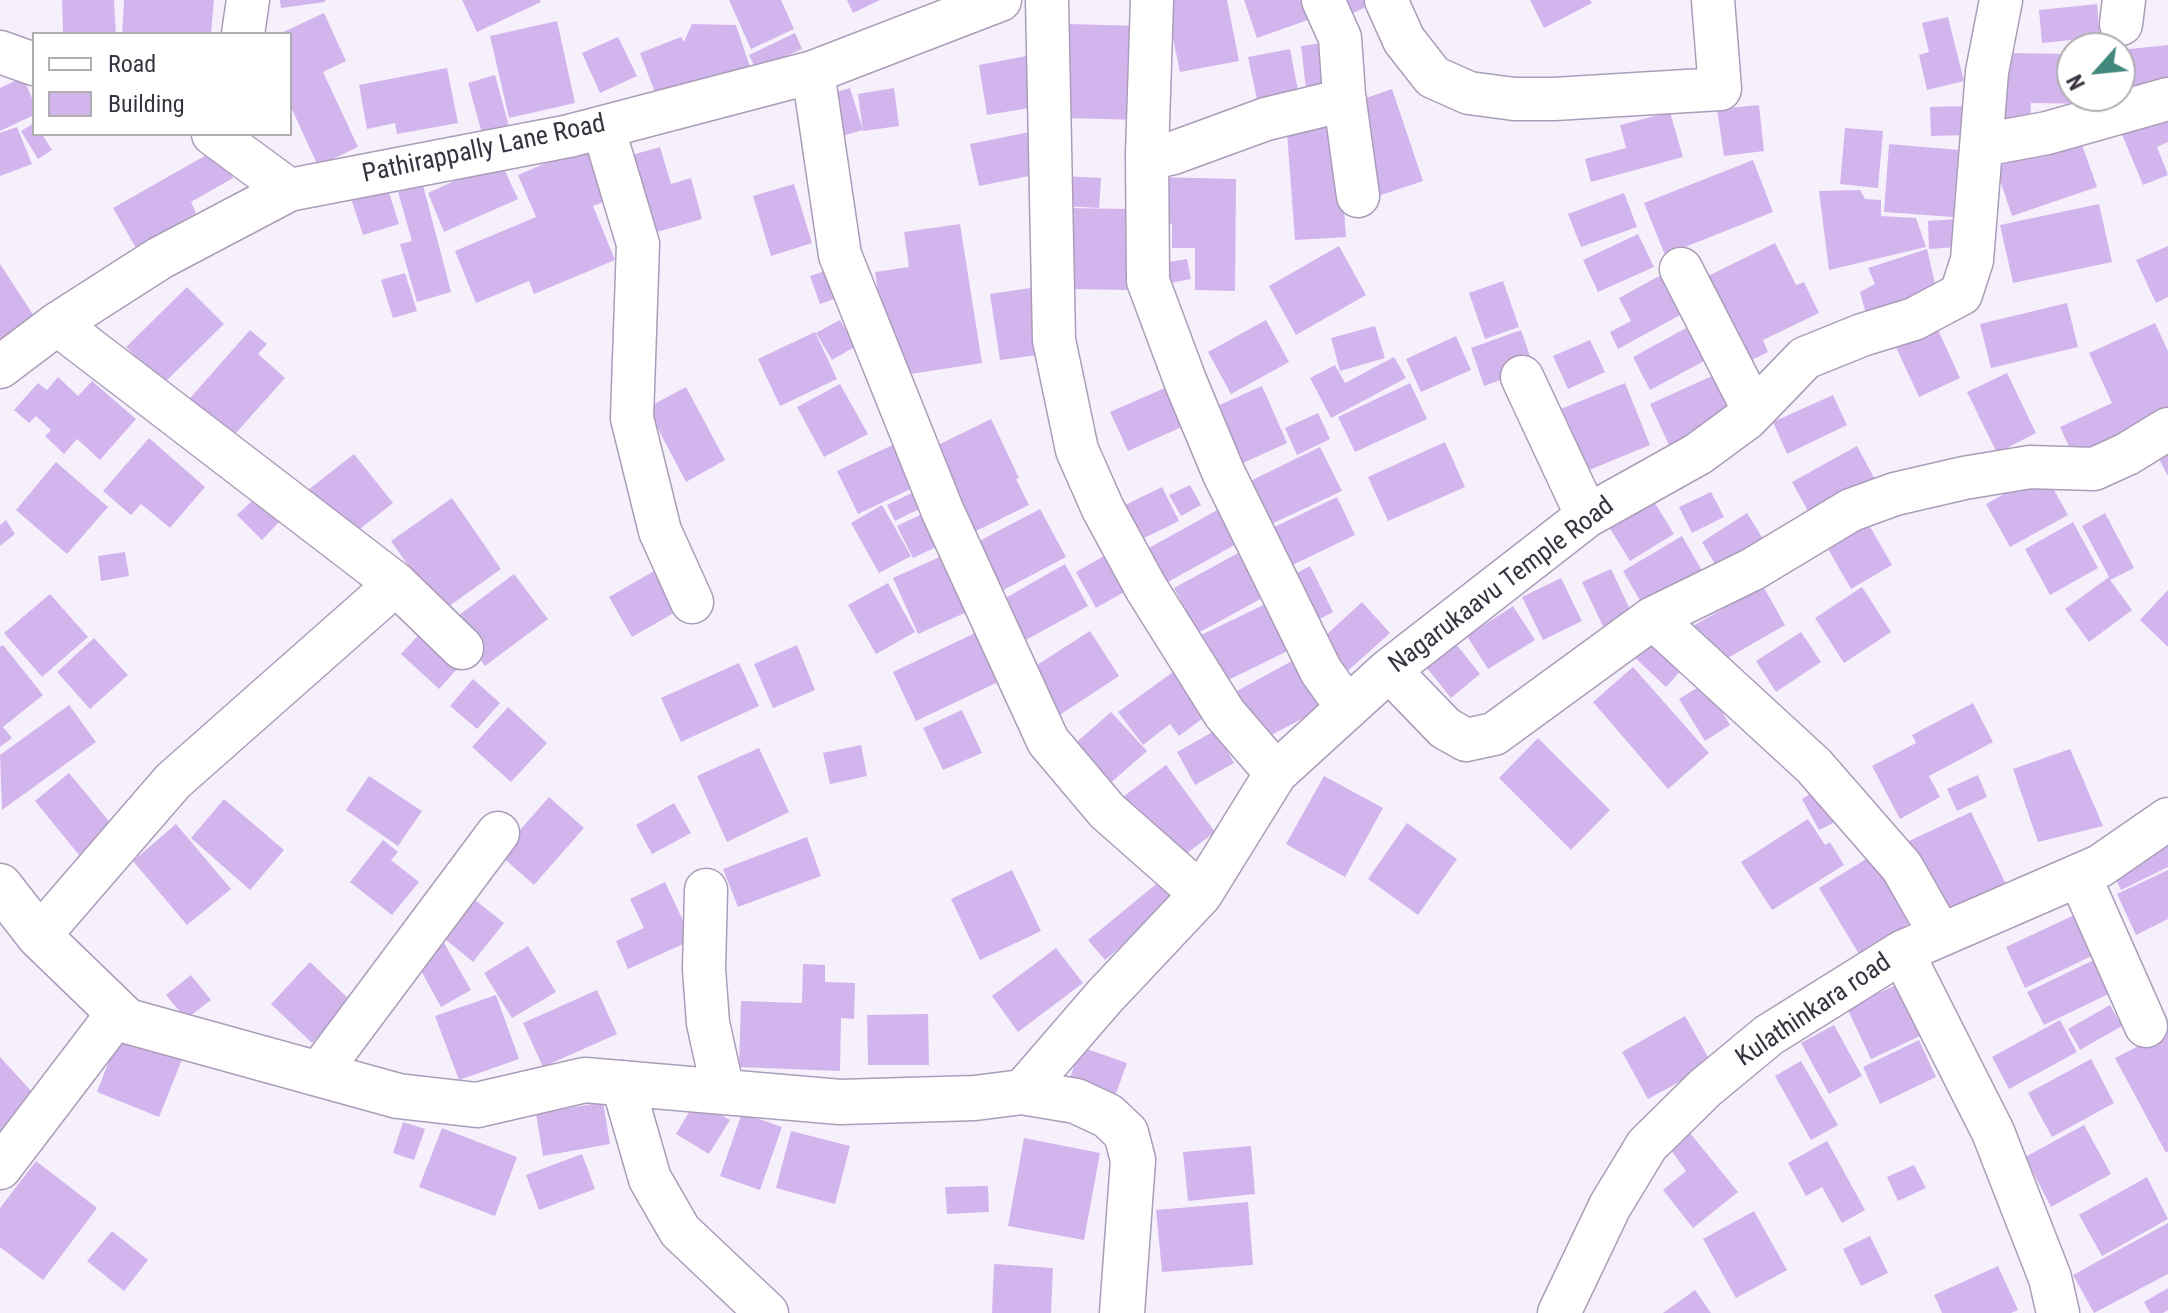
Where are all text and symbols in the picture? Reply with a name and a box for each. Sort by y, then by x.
legend [32,32,292,136]
north arrow [2056,32,2136,112]
text: Road [108,50,156,78]
text: N [2062,71,2090,94]
text: Building [108,90,185,118]
street label: Pathirappally Lane Road [360,109,608,191]
street label: Nagarukaavu Temple Road [1383,491,1621,681]
street label: Kulathinkara road [1731,948,1897,1074]

